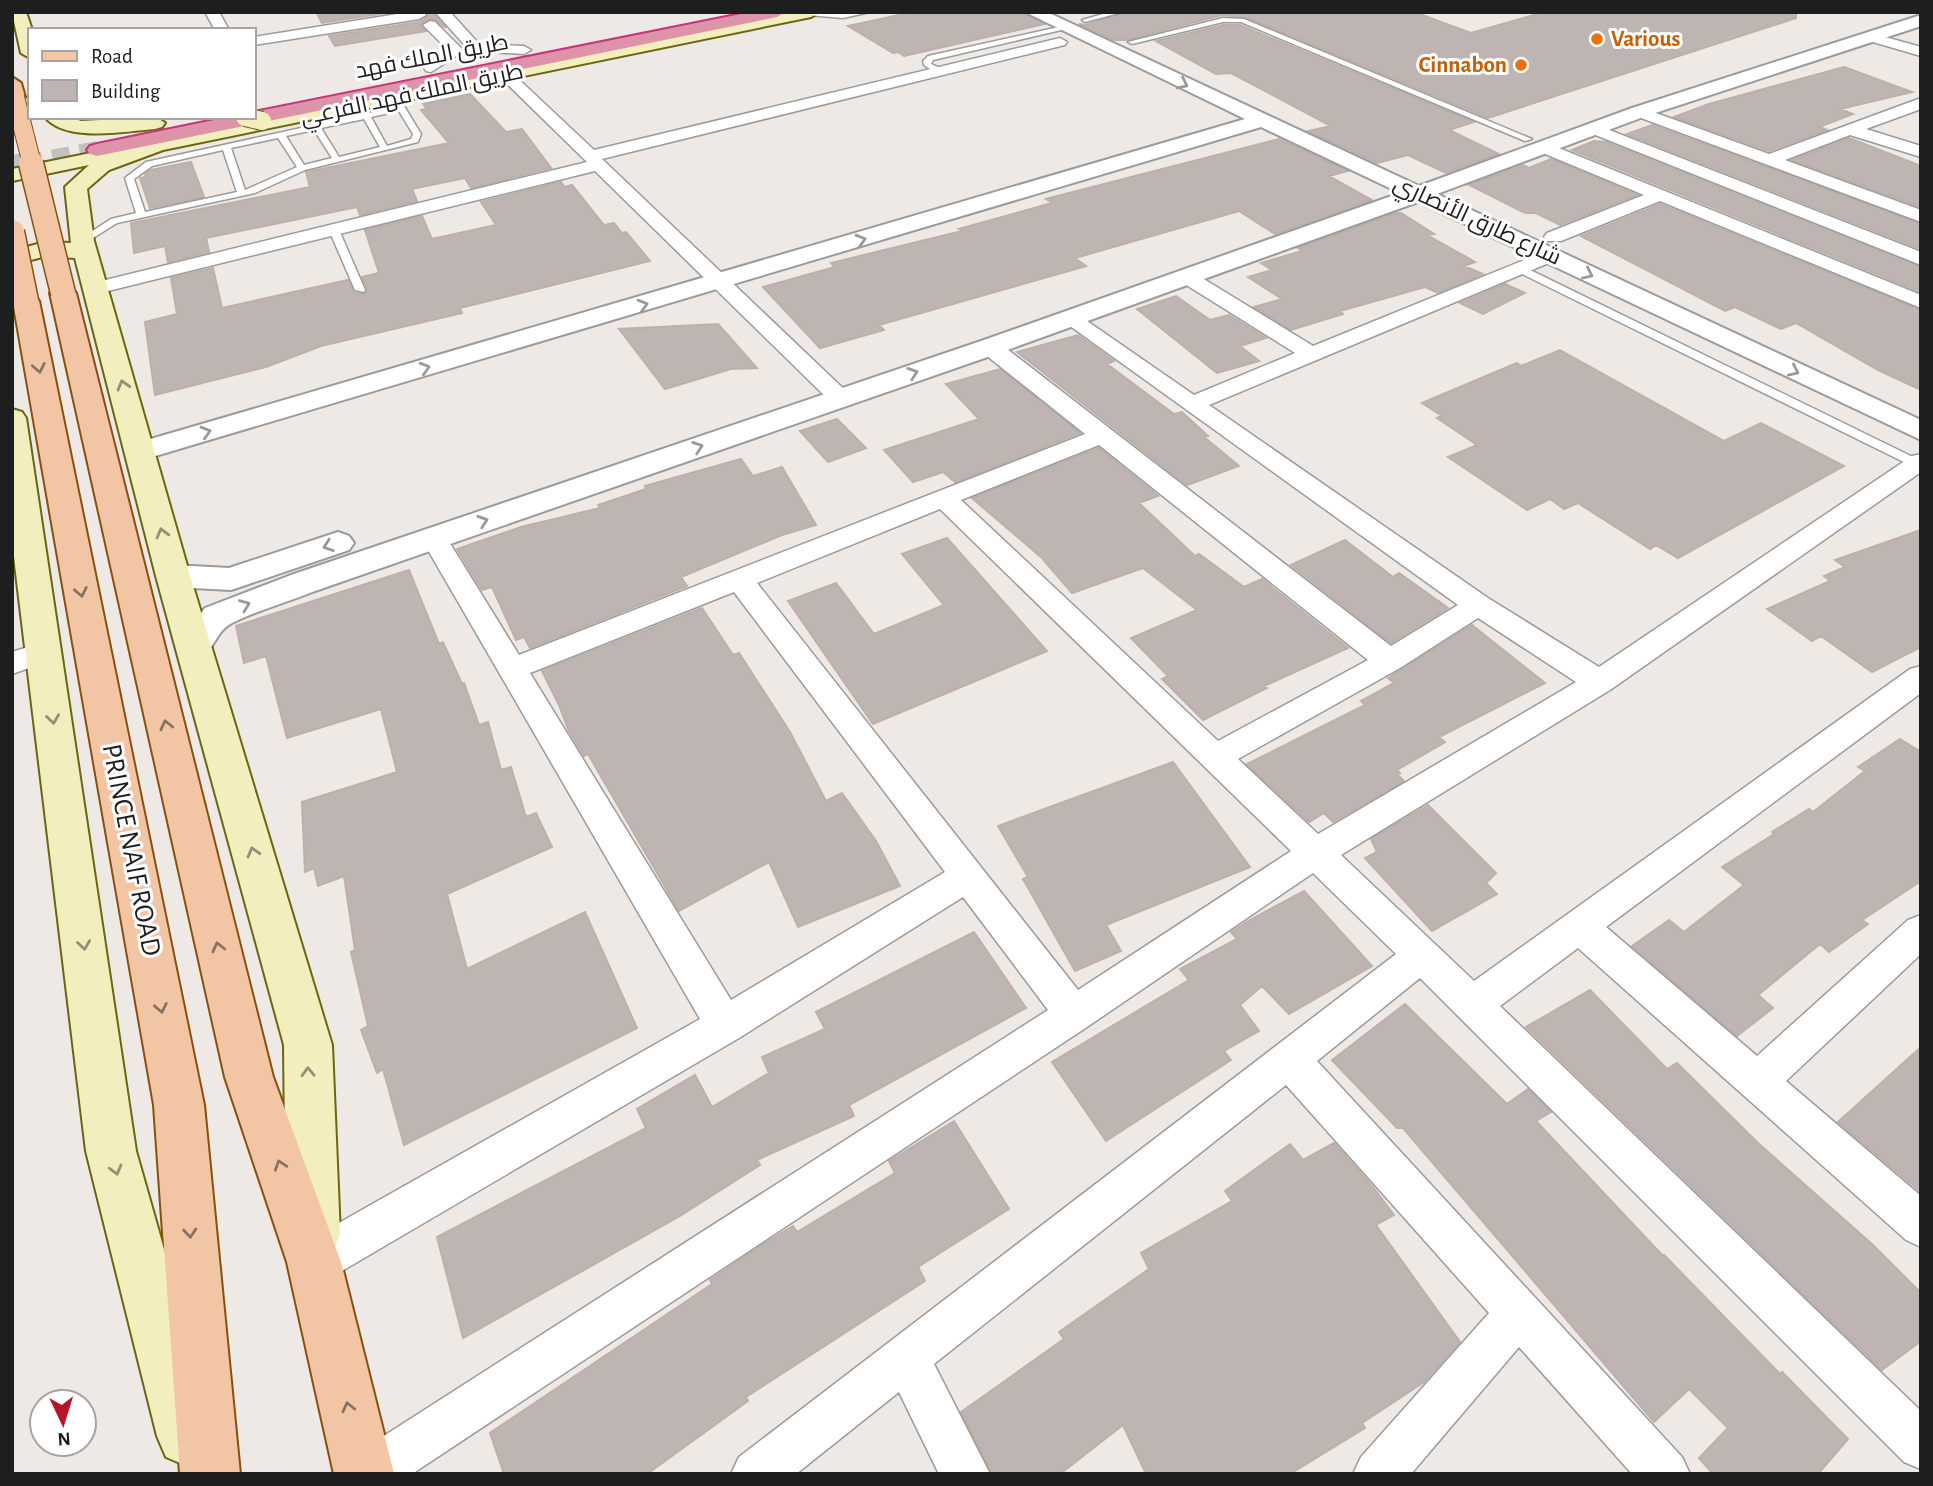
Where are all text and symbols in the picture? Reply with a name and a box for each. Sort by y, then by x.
legend [28,28,256,119]
place label: Various [1611,28,1680,51]
street label: طريق الملك فهد [353,31,511,84]
marker: Various [1589,31,1605,47]
text: Road [91,46,133,67]
place label: Cinnabon [1418,54,1507,77]
marker: Cinnabon [1513,57,1529,73]
street label: طريق الملك فهد الفرعي [298,60,527,135]
one-way arrow [1176,75,1188,89]
text: Building [91,81,161,102]
street label: شارع طارق الأنصاري [1387,170,1565,274]
one-way arrow [855,234,867,249]
one-way arrow [1581,266,1593,280]
one-way arrow [637,298,649,313]
one-way arrow [31,362,46,374]
one-way arrow [418,362,430,377]
one-way arrow [1787,363,1799,377]
one-way arrow [907,367,919,381]
one-way arrow [117,379,131,391]
one-way arrow [200,426,212,441]
one-way arrow [692,441,704,455]
one-way arrow [476,515,489,529]
one-way arrow [156,527,170,539]
one-way arrow [322,538,335,552]
one-way arrow [73,586,88,598]
one-way arrow [239,599,251,613]
one-way arrow [46,713,61,725]
one-way arrow [160,719,174,731]
street label: PRINCE NAIF ROAD [97,742,165,958]
one-way arrow [246,846,261,858]
one-way arrow [76,939,91,951]
one-way arrow [212,941,226,953]
one-way arrow [152,1002,167,1014]
one-way arrow [301,1066,316,1077]
one-way arrow [274,1160,288,1172]
one-way arrow [108,1163,122,1175]
one-way arrow [182,1228,197,1239]
north arrow [28,1388,98,1458]
one-way arrow [342,1401,357,1413]
text: N [57,1429,71,1448]

